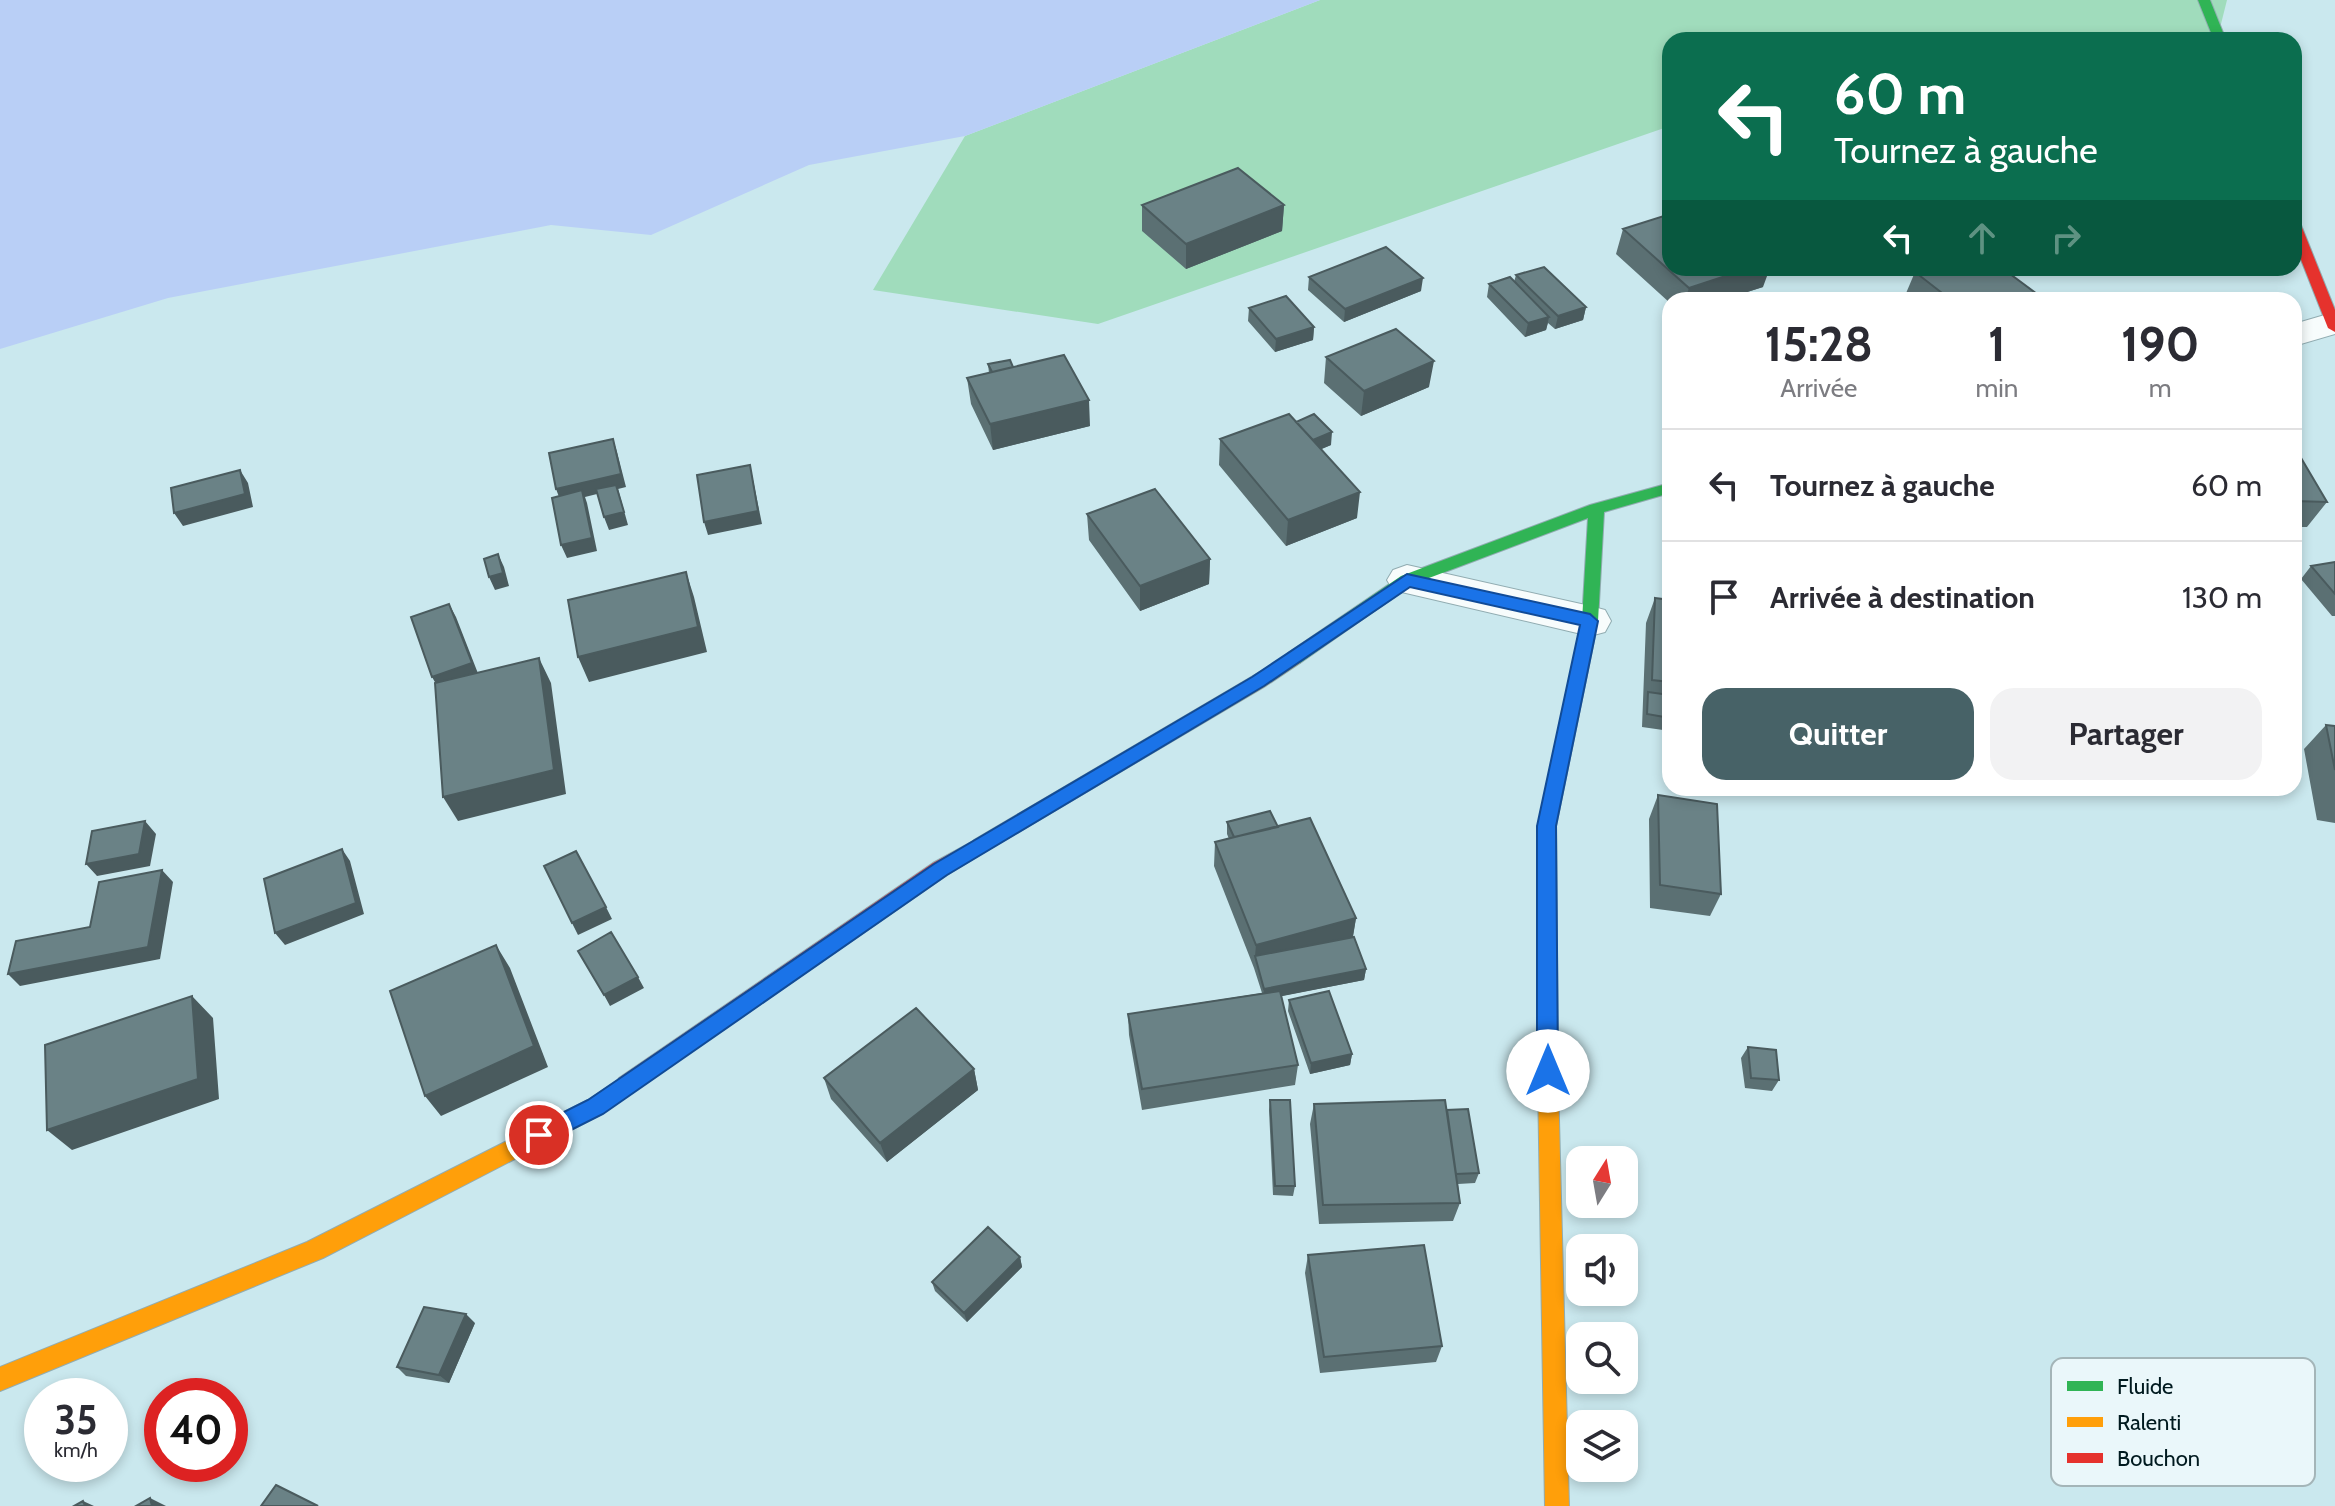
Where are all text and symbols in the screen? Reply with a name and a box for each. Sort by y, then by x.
text: 60 m [1834,60,1966,128]
icon: left [1702,64,1806,168]
text: Tournez à gauche [1834,128,2098,172]
icon: left [1876,216,1920,260]
icon: ahead [1960,216,2004,260]
icon: right [2044,216,2088,260]
text: 15:28 [1765,315,1873,373]
text: 1 [1988,315,2006,373]
text: 190 [2121,315,2199,373]
text: Arrivée [1780,372,1857,404]
text: min [1976,372,2018,404]
text: m [2149,372,2172,404]
icon: left [1702,463,1746,507]
text: Tournez à gauche [1770,467,1995,504]
text: 60 m [2191,467,2262,504]
icon: arrive [1702,575,1746,619]
text: Arrivée à destination [1770,579,2035,616]
text: 130 m [2182,579,2262,616]
button: Quitter [1702,688,1974,780]
button: Partager [1990,688,2262,780]
position arrow [1506,1029,1590,1113]
pin [505,1101,573,1169]
icon: arrive [517,1113,561,1157]
north arrow [1566,1146,1638,1218]
map controls [1566,1146,1638,1482]
button: sound [1566,1234,1638,1306]
button: search [1566,1322,1638,1394]
legend [2051,1358,2315,1486]
text: Fluide [2117,1373,2173,1400]
speed limit sign: 40 [144,1378,248,1482]
text: 35 [54,1395,98,1444]
text: Ralenti [2117,1409,2181,1436]
button: layers [1566,1410,1638,1482]
text: km/h [54,1438,98,1462]
text: Bouchon [2117,1445,2200,1472]

